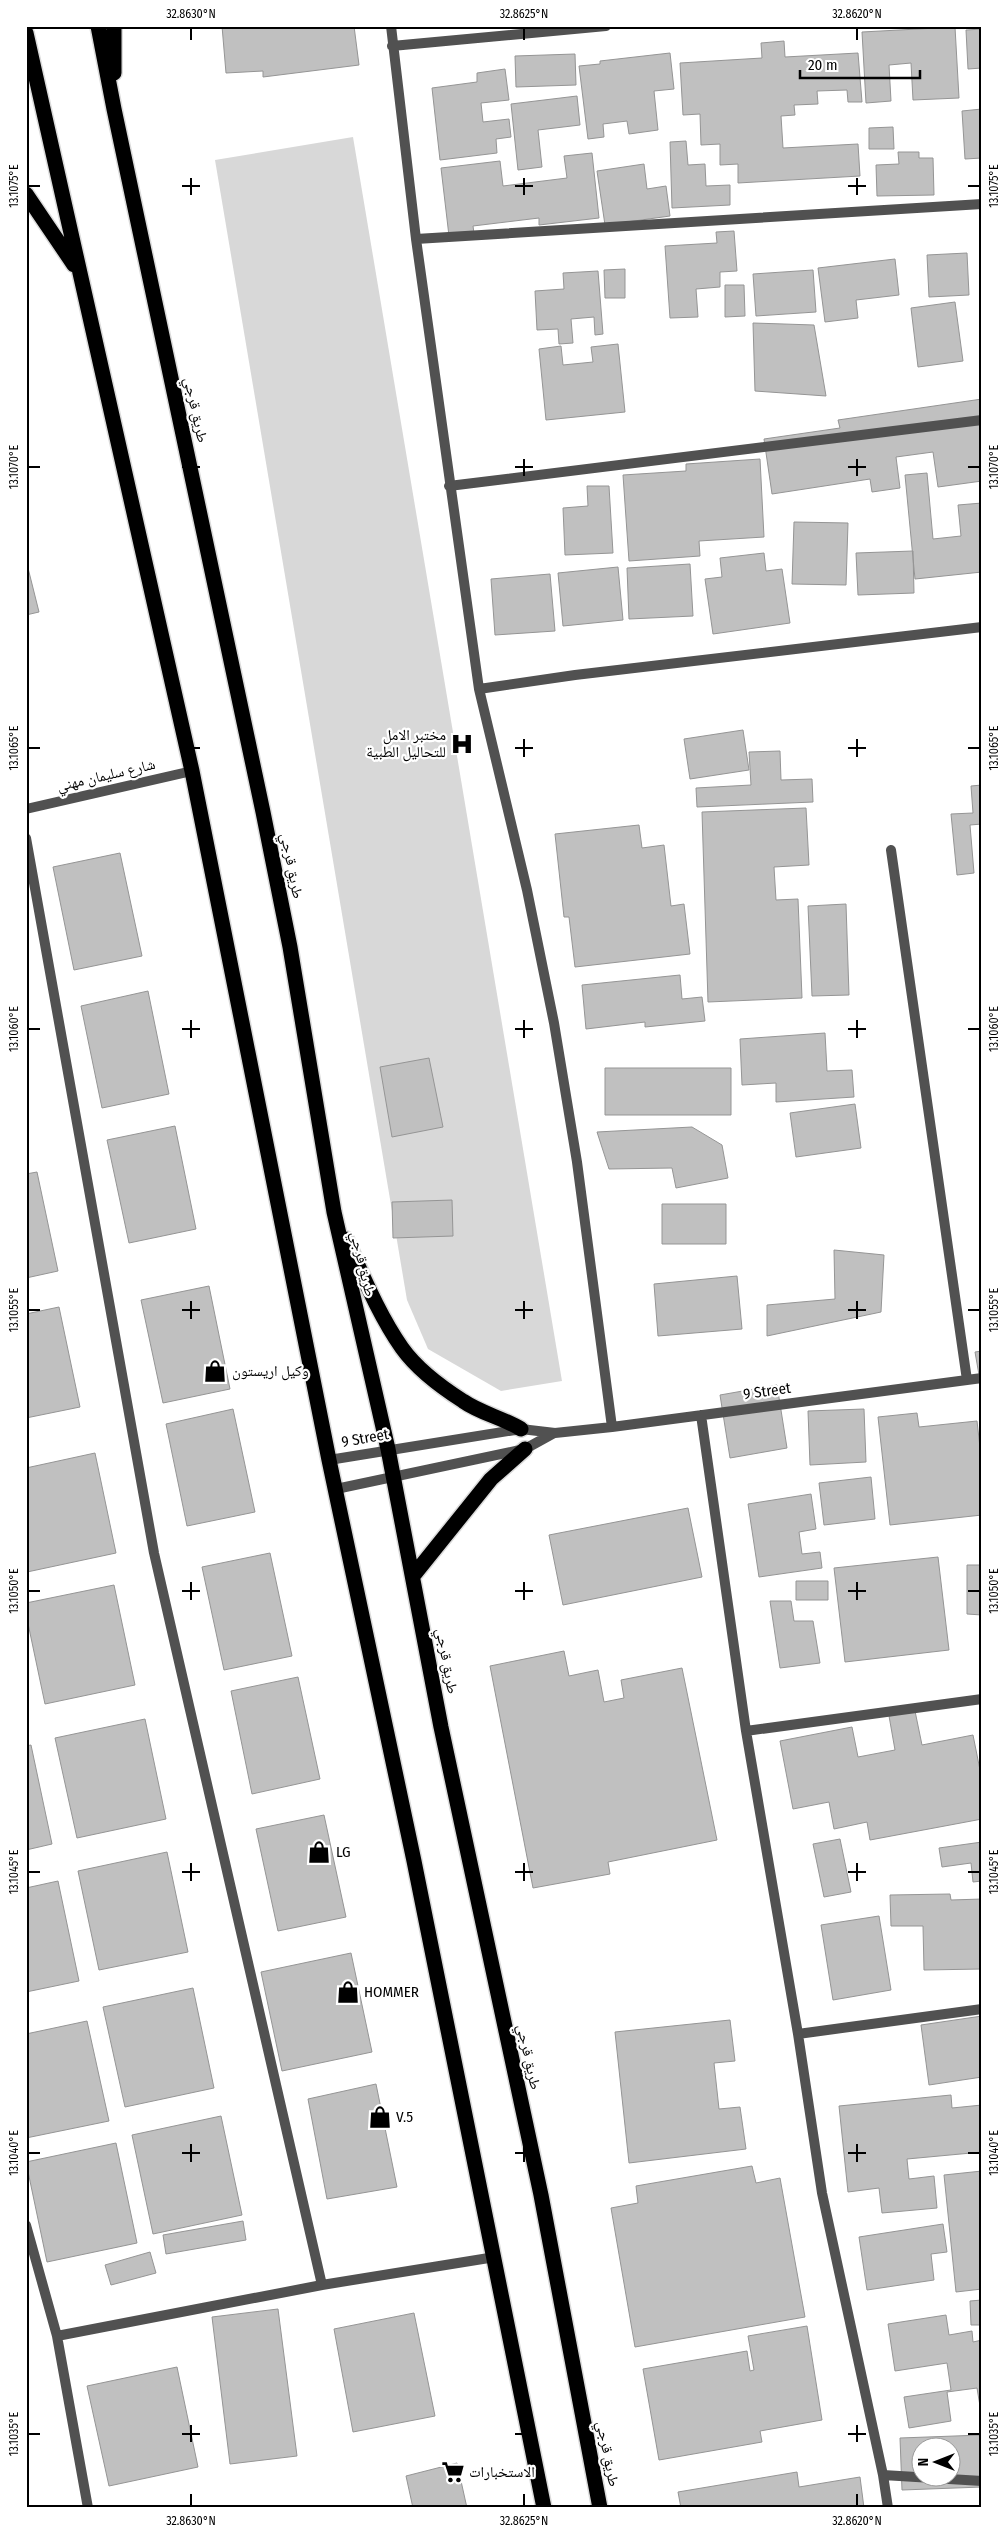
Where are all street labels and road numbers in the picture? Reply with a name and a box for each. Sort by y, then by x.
street label: طريق قرجي [178,376,212,445]
street label: شارع سليمان مهني [55,755,158,798]
street label: طريق قرجي [274,832,307,901]
street label: طريق قرجي [344,1230,379,1299]
street label: 9 Street [742,1379,792,1403]
street label: 9 Street [340,1425,390,1451]
street label: طريق قرجي [430,1627,462,1696]
street label: طريق قرجي [511,2023,545,2092]
street label: طريق قرجي [590,2420,623,2489]

